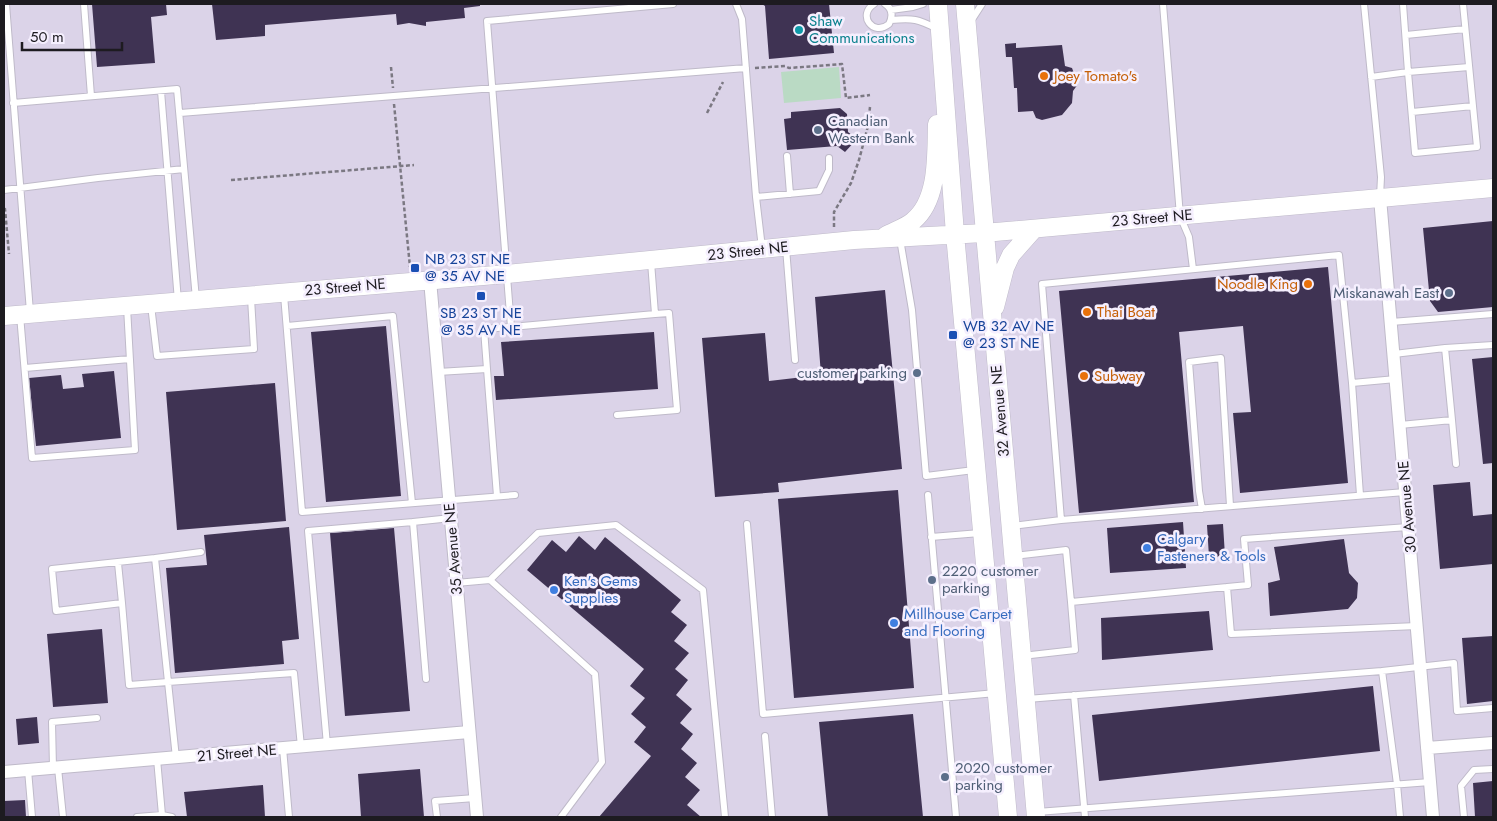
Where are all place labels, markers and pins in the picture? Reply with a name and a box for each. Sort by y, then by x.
place label: Shaw Communications [809,10,915,49]
marker: Shaw Communications [793,24,805,36]
place label: Joey Tomato's [1052,65,1137,87]
marker: Joey Tomato's [1038,70,1050,82]
place label: Canadian Western Bank [828,110,915,149]
marker: Canadian Western Bank [812,124,824,136]
place label: NB 23 ST NE @ 35 AV NE [425,248,510,287]
marker: NB 23 ST NE @ 35 AV NE [409,262,421,274]
place label: Noodle King [1217,273,1298,295]
marker: Noodle King [1302,278,1314,290]
place label: Miskanawah East [1333,282,1439,304]
marker: Miskanawah East [1443,287,1455,299]
marker: SB 23 ST NE @ 35 AV NE [475,290,487,302]
place label: Thai Boat [1097,301,1155,323]
place label: SB 23 ST NE @ 35 AV NE [440,302,522,341]
marker: Thai Boat [1081,306,1093,318]
place label: WB 32 AV NE @ 23 ST NE [963,315,1055,354]
marker: WB 32 AV NE @ 23 ST NE [947,329,959,341]
place label: customer parking [797,362,907,384]
place label: Subway [1094,365,1143,387]
marker: customer parking [911,367,923,379]
marker: Subway [1078,370,1090,382]
place label: Calgary Fasteners & Tools [1157,528,1266,567]
marker: Calgary Fasteners & Tools [1141,542,1153,554]
place label: 2220 customer parking [942,560,1039,599]
place label: Ken's Gems Supplies [564,570,638,609]
marker: 2220 customer parking [926,574,938,586]
marker: Ken's Gems Supplies [548,584,560,596]
place label: Millhouse Carpet and Flooring [904,603,1012,642]
marker: Millhouse Carpet and Flooring [888,617,900,629]
place label: 2020 customer parking [955,757,1053,796]
marker: 2020 customer parking [939,771,951,783]

